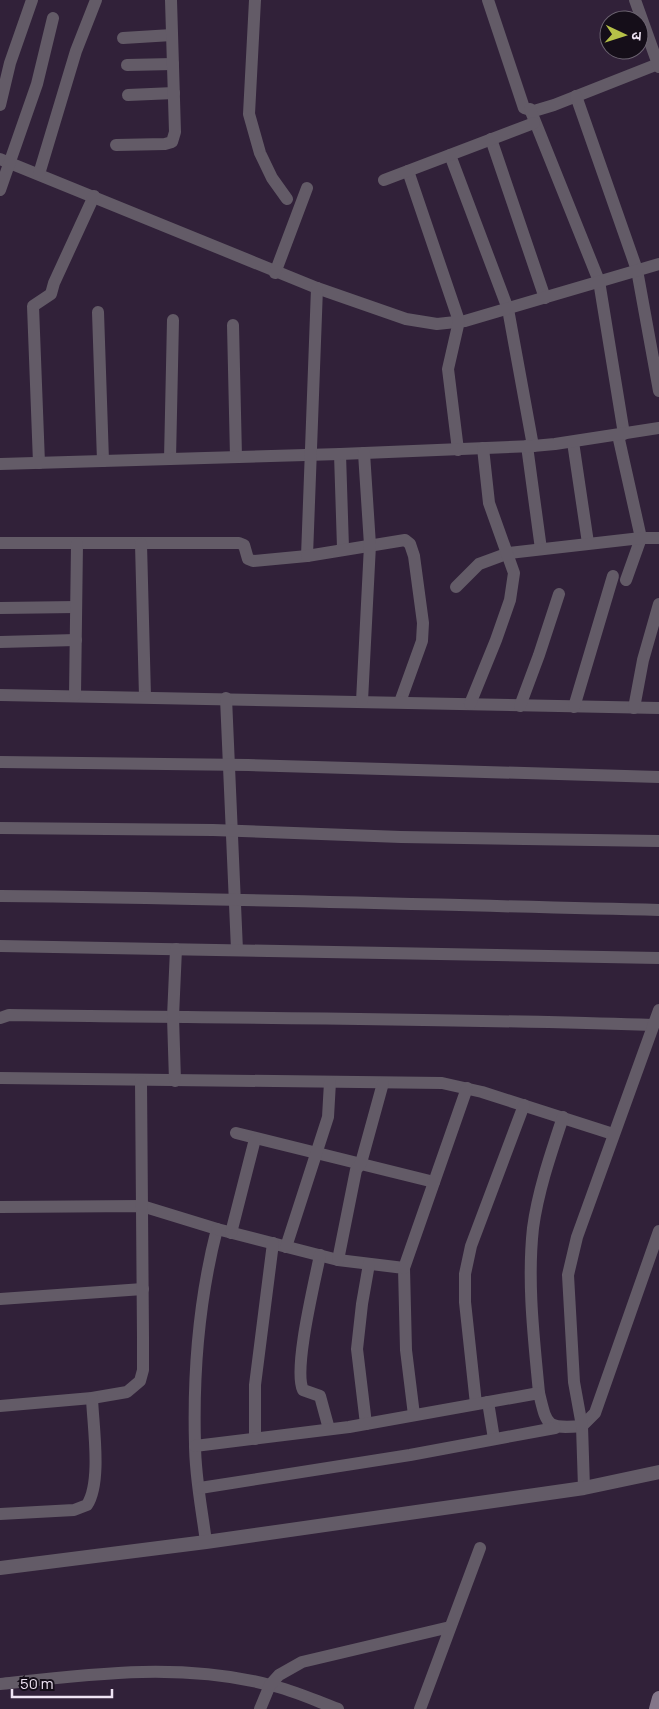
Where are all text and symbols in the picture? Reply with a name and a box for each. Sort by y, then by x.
north arrow [599,10,649,60]
text: उ [628,31,647,41]
scale bar [12,1666,112,1698]
text: 50 m [20,1673,54,1694]

